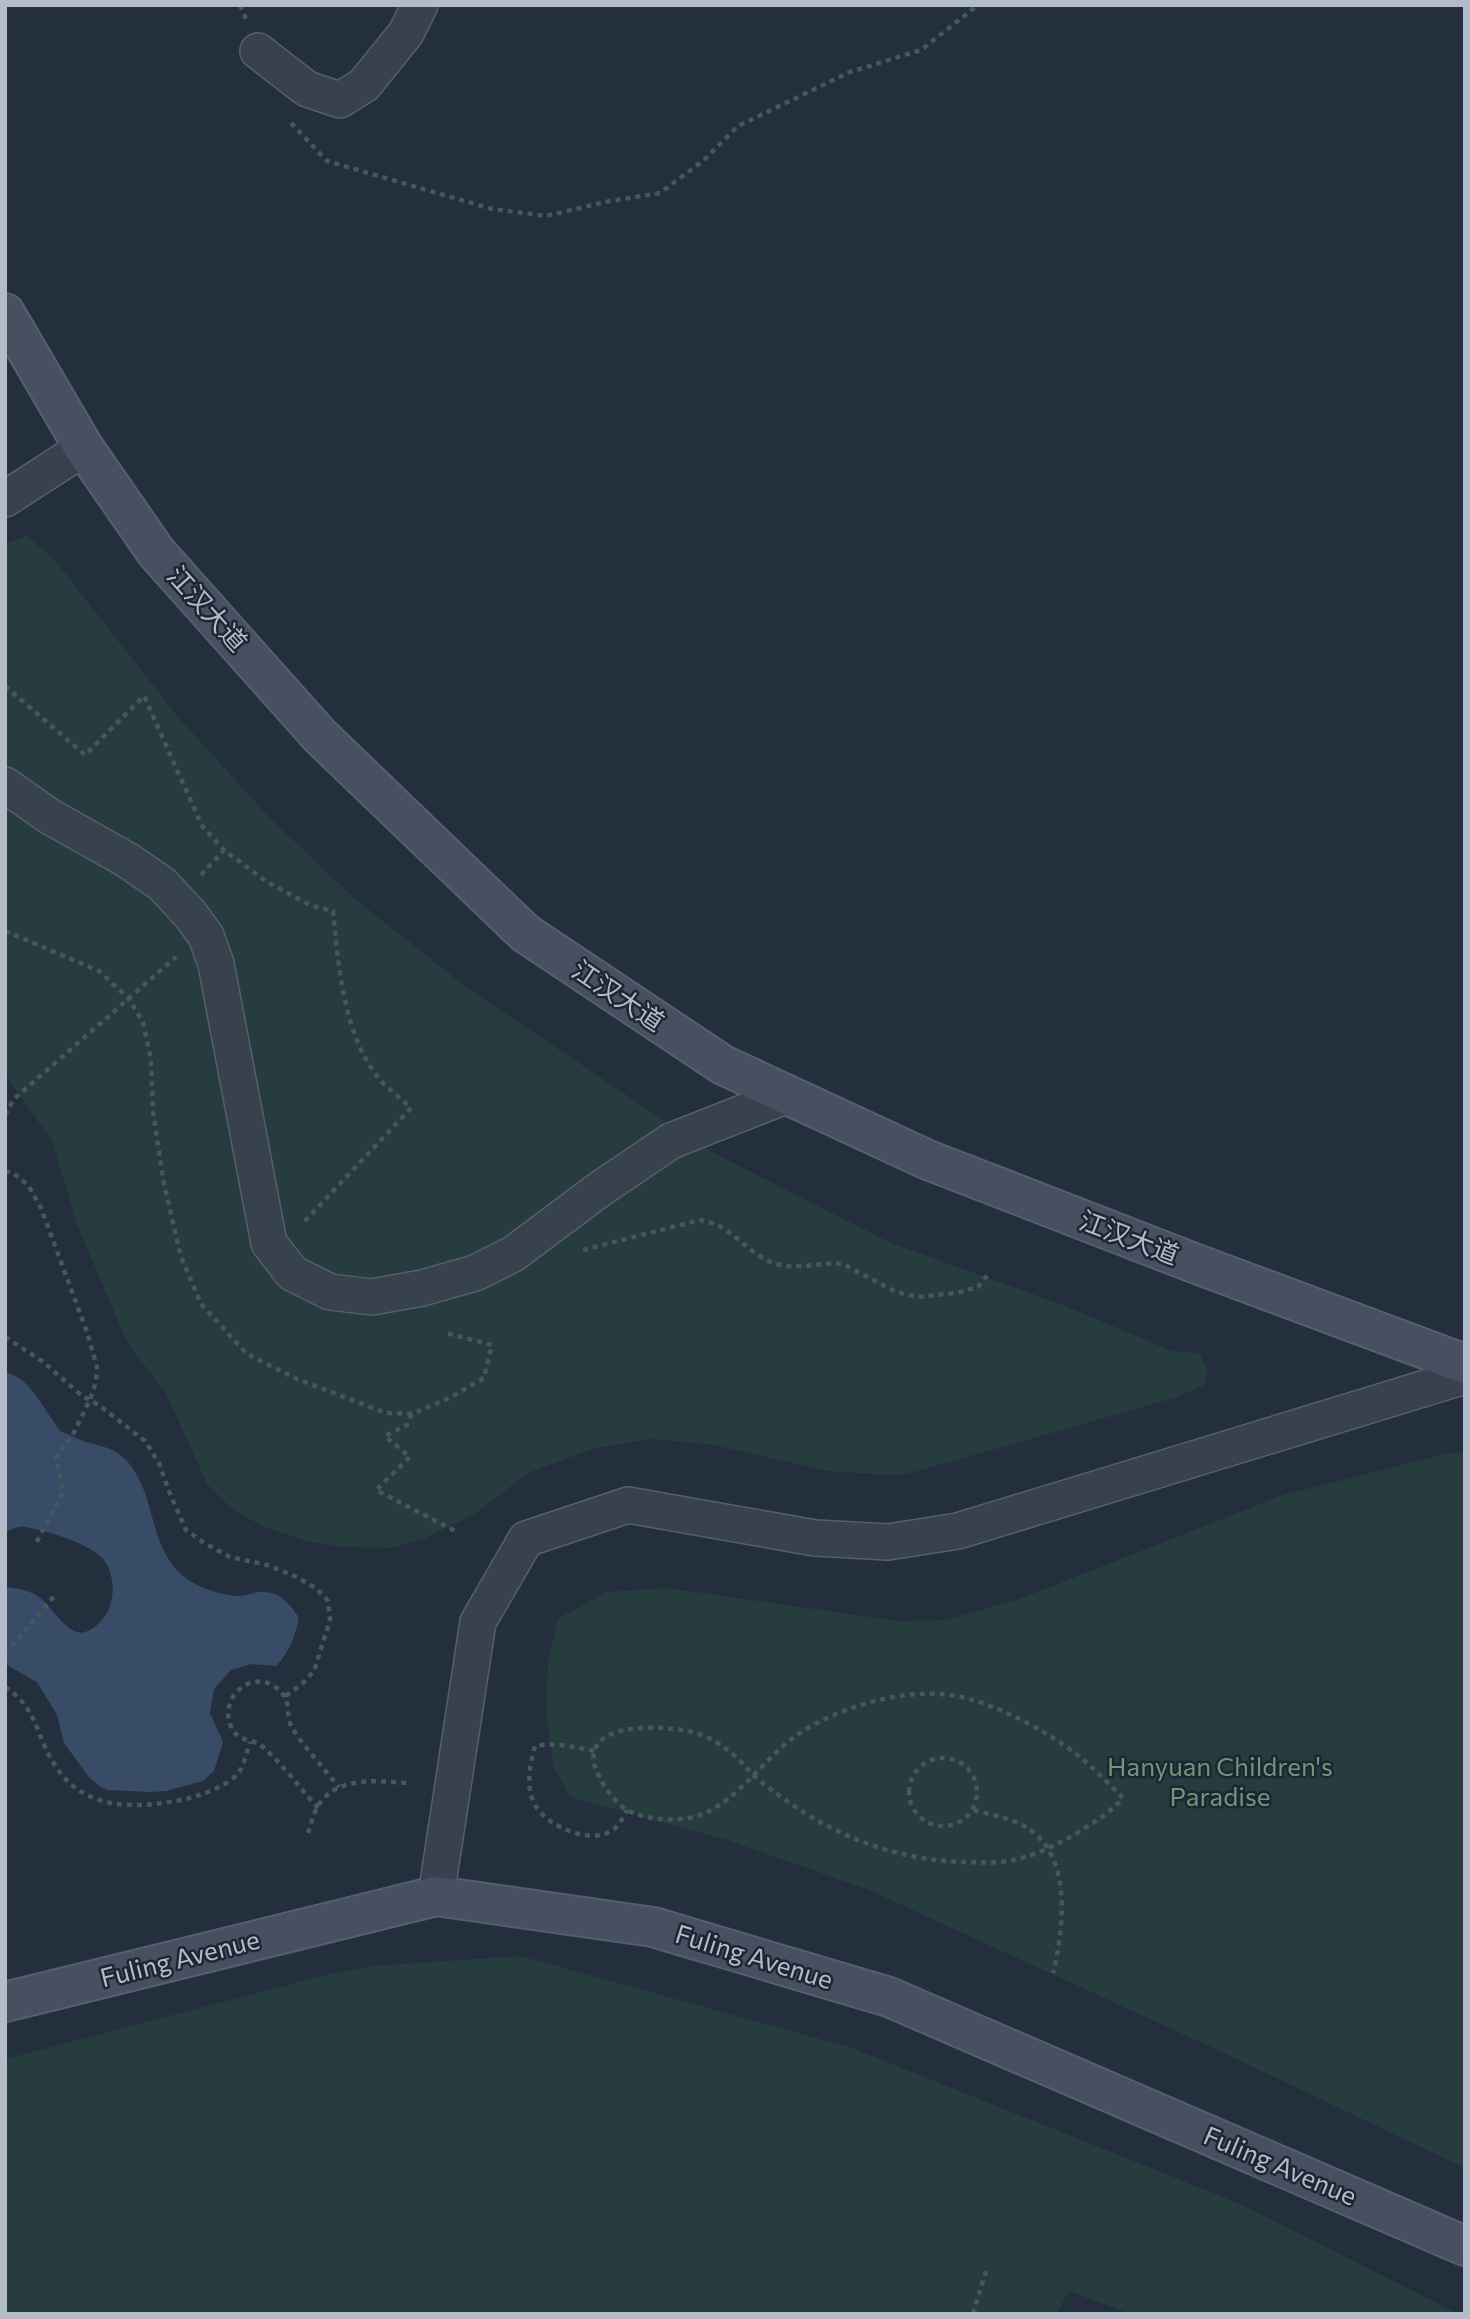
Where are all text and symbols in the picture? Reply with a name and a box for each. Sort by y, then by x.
street label: 江汉大道 [162,559,254,657]
street label: 江汉大道 [567,953,671,1037]
street label: 江汉大道 [1075,1203,1184,1270]
park label: Hanyuan Children's Paradise [1107,1750,1333,1811]
street label: Fuling Avenue [672,1917,837,1994]
street label: Fuling Avenue [97,1923,262,1992]
street label: Fuling Avenue [1200,2119,1362,2211]

